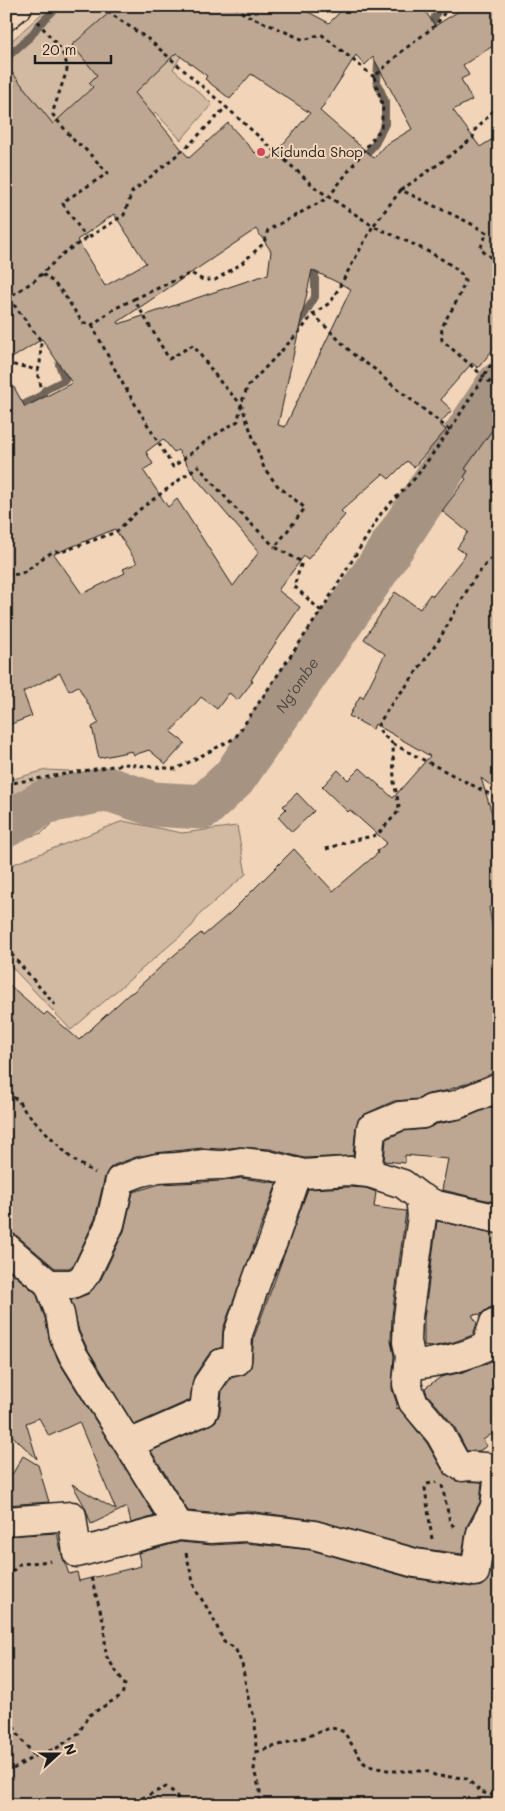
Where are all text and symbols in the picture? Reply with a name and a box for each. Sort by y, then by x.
scale bar [35,32,111,64]
text: 20 m [42,39,76,59]
place label: Kidunda Shop [271,142,363,161]
marker: Kidunda Shop [255,146,267,158]
water label: Ng'ombe [271,653,323,716]
north arrow [32,1728,82,1778]
text: N [60,1741,81,1758]

